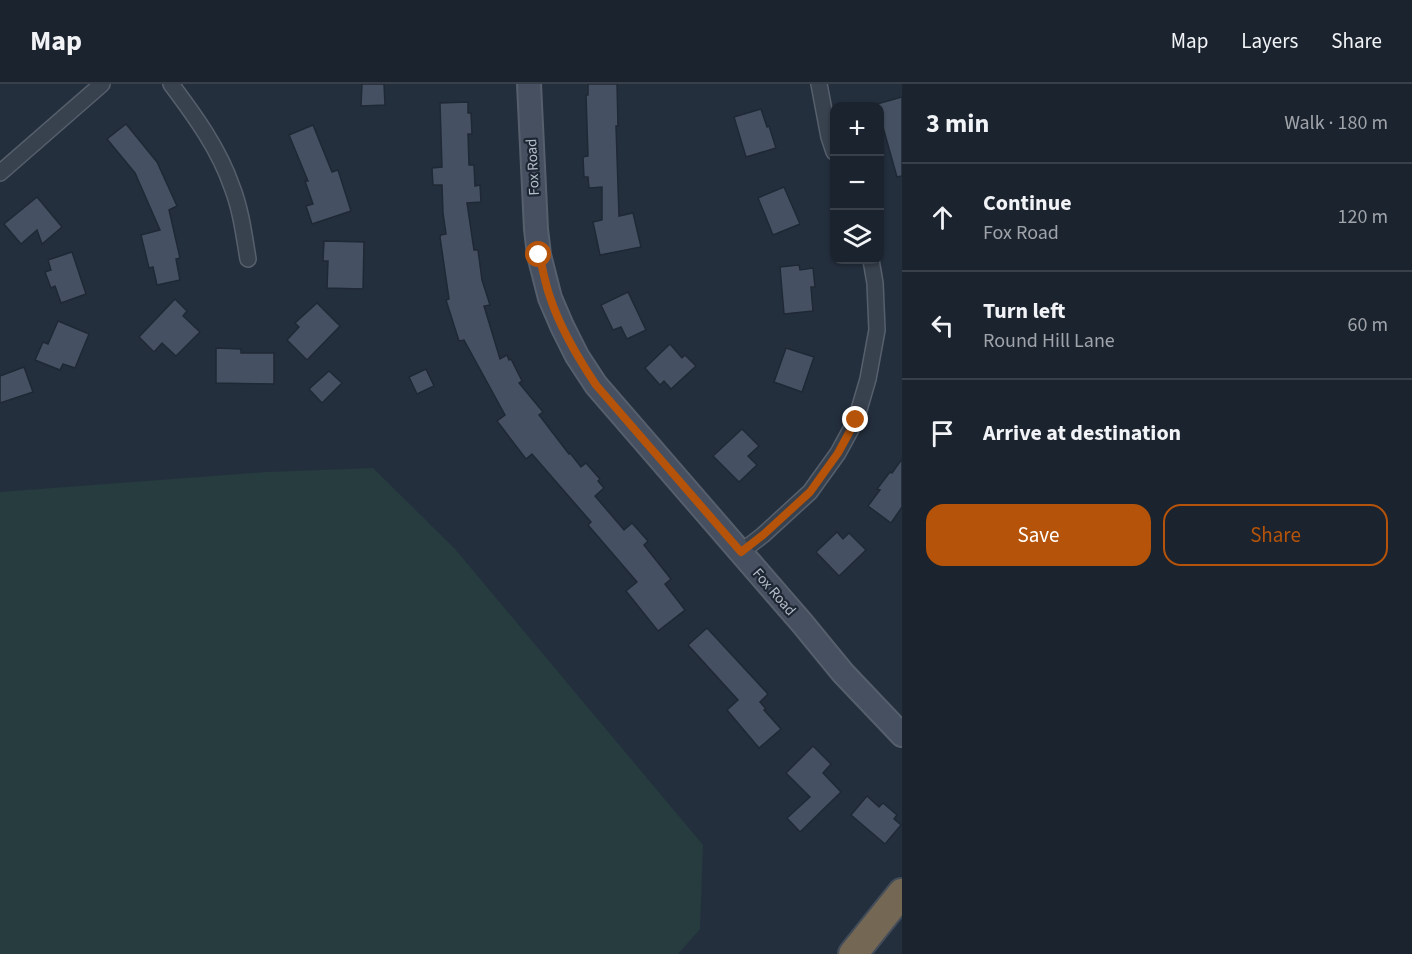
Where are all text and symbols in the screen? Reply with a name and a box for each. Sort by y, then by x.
text: Map [30,21,82,61]
text: Map [1171,26,1208,56]
text: Layers [1241,26,1298,56]
text: Share [1331,26,1382,56]
map controls [830,102,884,264]
button: + [830,102,884,156]
text: 3 min [926,105,989,142]
text: Walk · 180 m [1284,109,1388,137]
street label: Fox Road [521,138,545,196]
button: − [830,156,884,210]
text: Continue [983,187,1072,219]
icon: ahead [926,201,959,234]
text: 120 m [1338,203,1388,231]
button: layers [830,210,884,264]
text: Fox Road [983,219,1059,247]
route start [525,241,551,267]
text: Turn left [983,295,1065,327]
icon: left [926,309,959,342]
text: 60 m [1348,311,1388,339]
text: Round Hill Lane [983,327,1115,355]
route end [842,406,868,432]
icon: arrive [926,417,959,450]
text: Arrive at destination [983,417,1181,449]
button: Save [926,504,1151,566]
button: Share [1163,504,1388,566]
street label: Fox Road [747,564,801,620]

